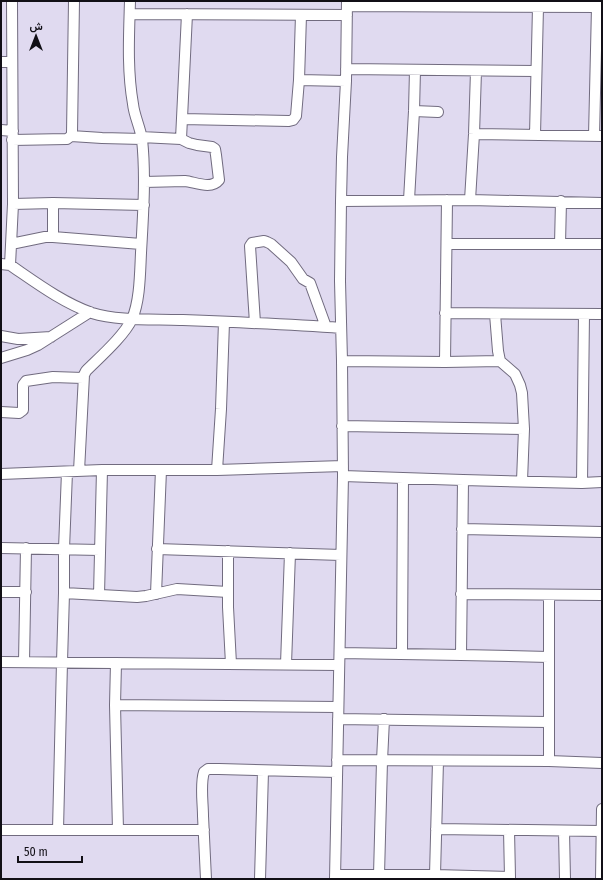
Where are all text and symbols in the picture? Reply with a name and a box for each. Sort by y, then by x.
north arrow [16,16,56,56]
text: ش [29,20,43,33]
scale bar [18,838,82,864]
text: 50 m [24,845,48,859]

